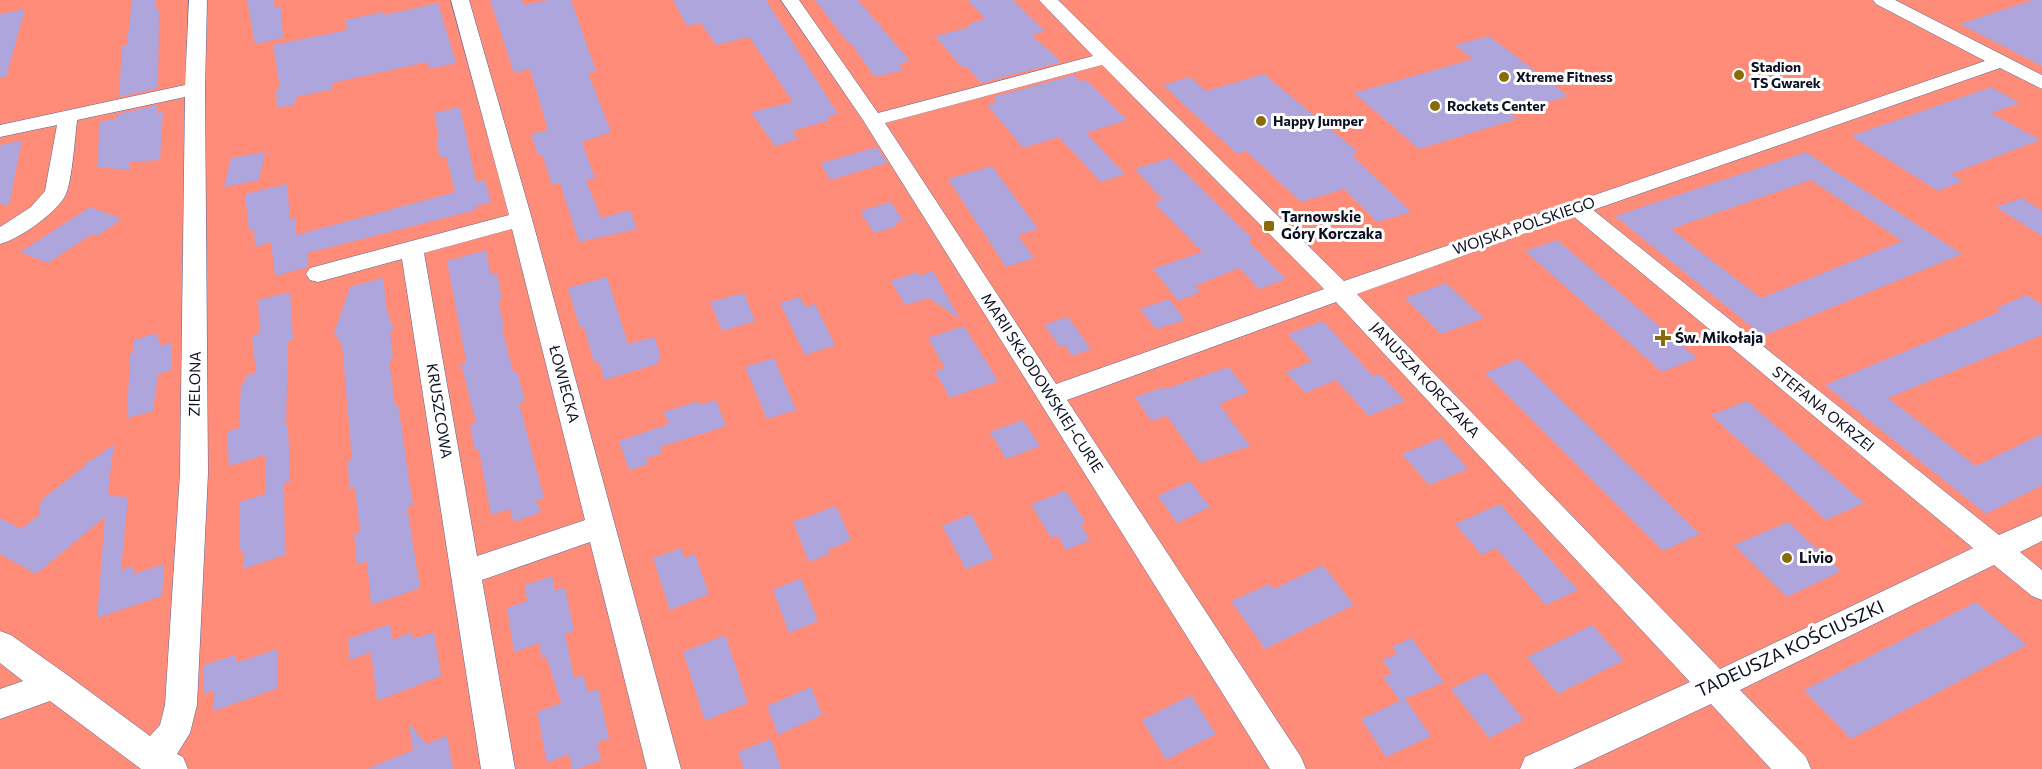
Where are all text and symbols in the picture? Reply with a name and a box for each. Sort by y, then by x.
place label: Stadion TS Gwarek [1751,58,1821,91]
place label: Xtreme Fitness [1516,68,1613,85]
marker: Stadion TS Gwarek [1732,68,1746,82]
marker: Xtreme Fitness [1497,70,1511,84]
place label: Rockets Center [1447,97,1546,114]
marker: Rockets Center [1428,99,1442,113]
place label: Happy Jumper [1273,112,1364,129]
marker: Happy Jumper [1254,114,1268,128]
street label: WOJSKA POLSKIEGO [1450,192,1597,258]
place label: Tarnowskie Góry Korczaka [1281,207,1382,242]
marker: Tarnowskie Góry Korczaka [1262,219,1276,233]
street label: MARII SKŁODOWSKIEJ-CURIE [978,289,1108,476]
street label: JANUSZA KORCZAKA [1367,318,1484,441]
place label: Św. Mikołaja [1675,327,1763,346]
marker: Św. Mikołaja [1656,331,1670,345]
street label: ŁOWIECKA [546,342,584,424]
street label: ZIELONA [184,351,204,417]
street label: KRUSZCOWA [424,362,456,460]
street label: STEFANA OKRZEI [1769,362,1878,455]
place label: Livio [1799,548,1833,566]
marker: Livio [1780,551,1794,565]
street label: TADEUSZA KOŚCIUSZKI [1692,595,1887,701]

